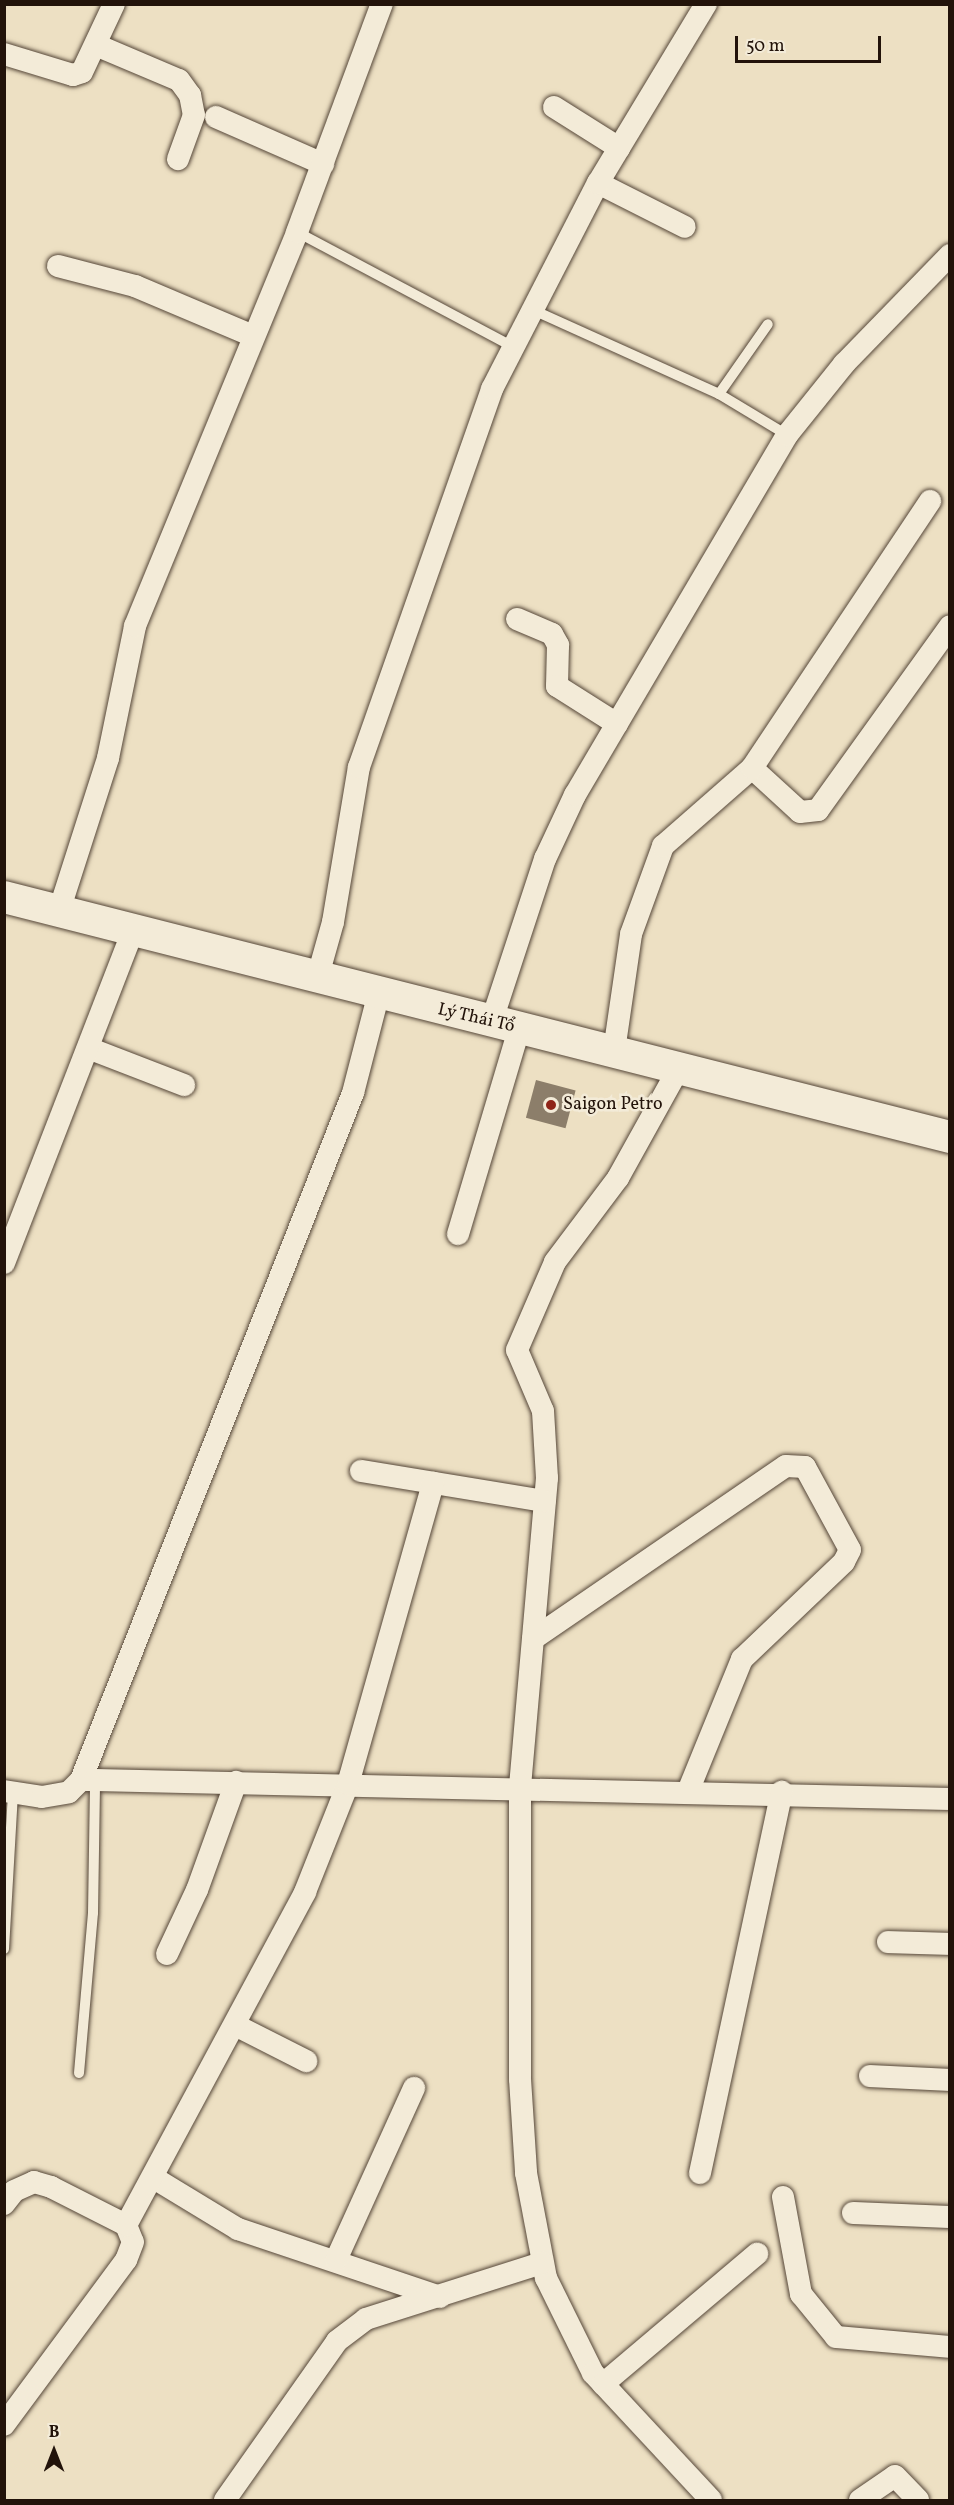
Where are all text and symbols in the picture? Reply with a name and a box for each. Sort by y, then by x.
scale bar [738,24,884,62]
text: 50 m [746,34,785,59]
street label: Lý Thái Tổ [435,999,517,1039]
place label: Saigon Petro [563,1094,663,1116]
marker: Saigon Petro [544,1098,558,1112]
north arrow [24,2421,84,2481]
text: B [49,2422,59,2444]

